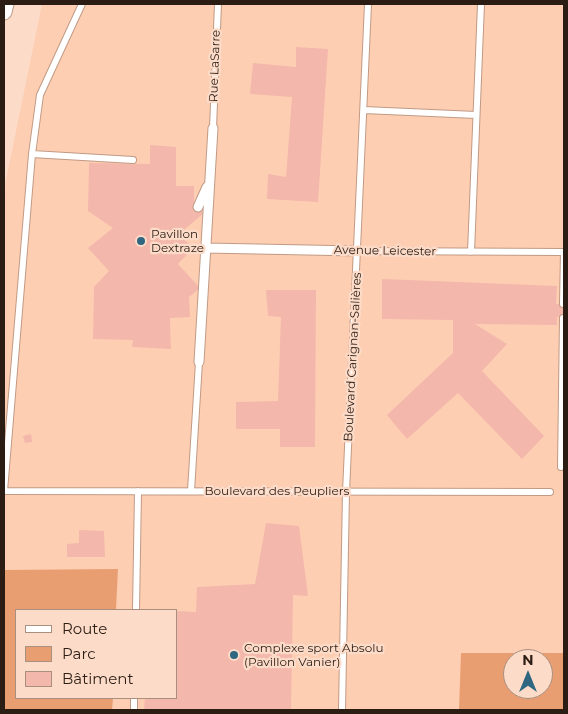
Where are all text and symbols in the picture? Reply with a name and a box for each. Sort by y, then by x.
street label: Rue LaSarre [207,30,223,102]
place label: Pavillon Dextraze [151,227,204,255]
marker: Pavillon Dextraze [135,235,147,247]
street label: Avenue Leicester [334,243,436,259]
street label: Boulevard Carignan-Salières [341,272,365,442]
street label: Boulevard des Peupliers [205,484,349,498]
legend [15,609,178,699]
text: Route [62,619,107,638]
place label: Complexe sport Absolu (Pavillon Vanier) [244,641,383,669]
text: Parc [62,644,96,663]
marker: Complexe sport Absolu (Pavillon Vanier) [228,649,240,661]
north arrow [503,649,553,699]
text: N [522,651,534,669]
text: Bâtiment [62,669,134,688]

